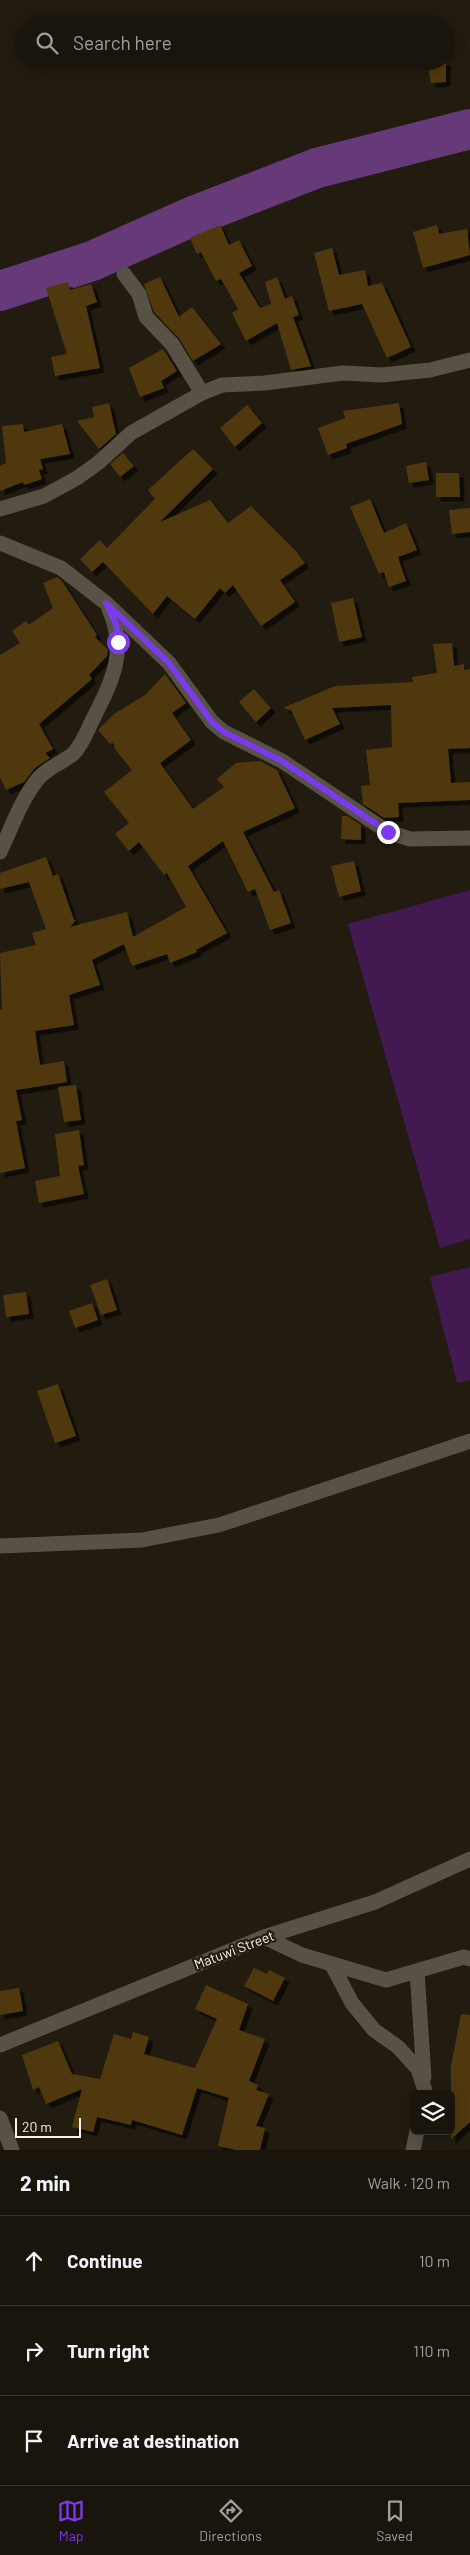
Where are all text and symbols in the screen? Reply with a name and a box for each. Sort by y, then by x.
search box [15,15,455,70]
icon: search [33,29,61,57]
text: Search here [73,31,172,54]
route start [107,631,130,654]
route end [377,821,400,844]
street label: Matuwi Street [191,1926,276,1973]
map controls [410,2090,455,2135]
button: layers [410,2090,455,2135]
scale bar [15,2115,81,2138]
text: 20 m [22,2118,52,2135]
text: 2 min [20,2170,70,2195]
text: Walk · 120 m [367,2173,450,2192]
icon: ahead [20,2247,48,2275]
text: Continue [67,2249,143,2272]
text: 10 m [419,2251,450,2270]
icon: right [20,2337,48,2365]
text: Turn right [67,2339,149,2362]
text: 110 m [413,2341,450,2360]
icon: arrive [20,2427,48,2455]
text: Arrive at destination [67,2429,239,2452]
tab: Map [57,2497,85,2544]
tab: Directions [199,2497,262,2544]
tab: Saved [376,2497,413,2544]

